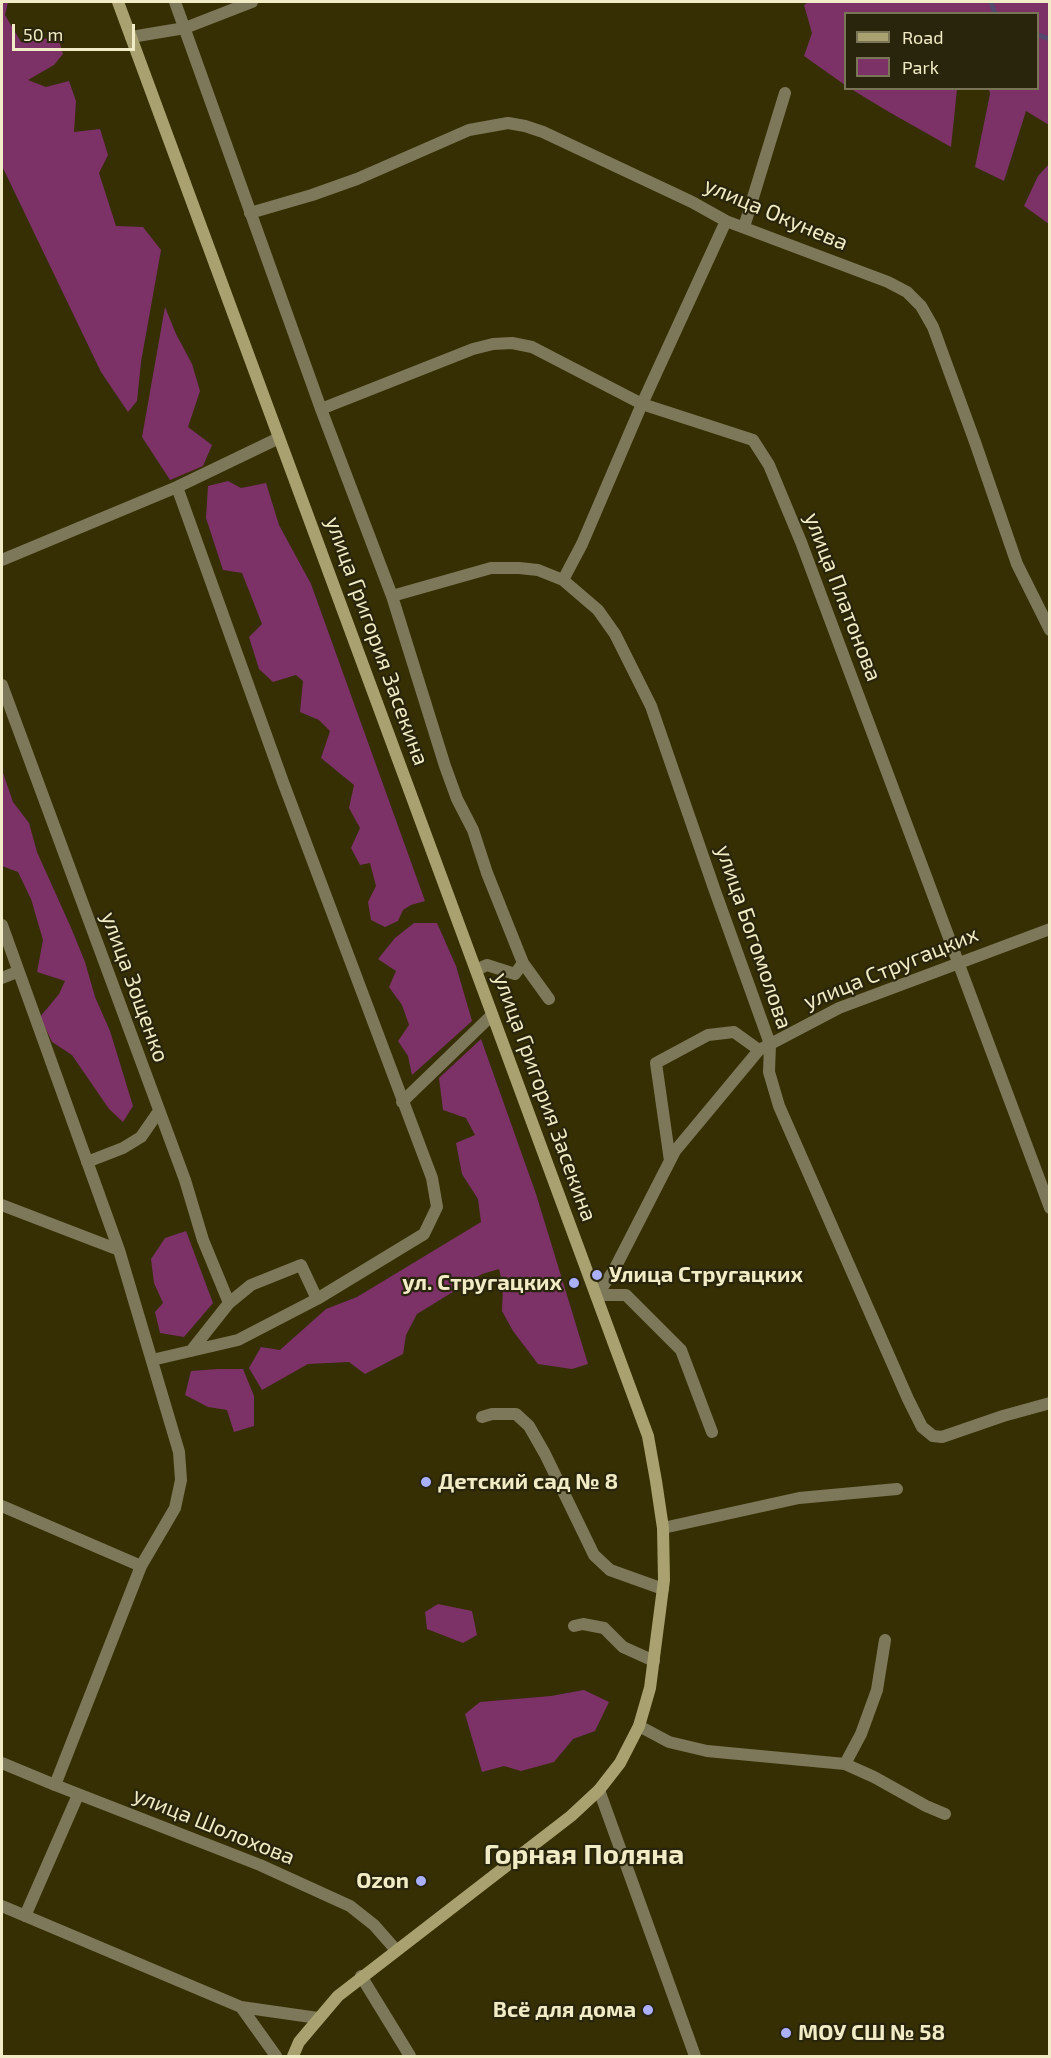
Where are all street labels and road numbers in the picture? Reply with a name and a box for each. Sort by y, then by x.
street label: улица Окунева [700,172,852,256]
street label: улица Платонова [799,509,887,685]
street label: улица Григория Засекина [320,513,434,769]
street label: улица Богомолова [710,842,798,1032]
street label: улица Зощенко [96,908,174,1066]
street label: улица Стругацких [800,921,982,1015]
street label: улица Григория Засекина [488,969,602,1225]
street label: улица Шолохова [129,1782,299,1870]

